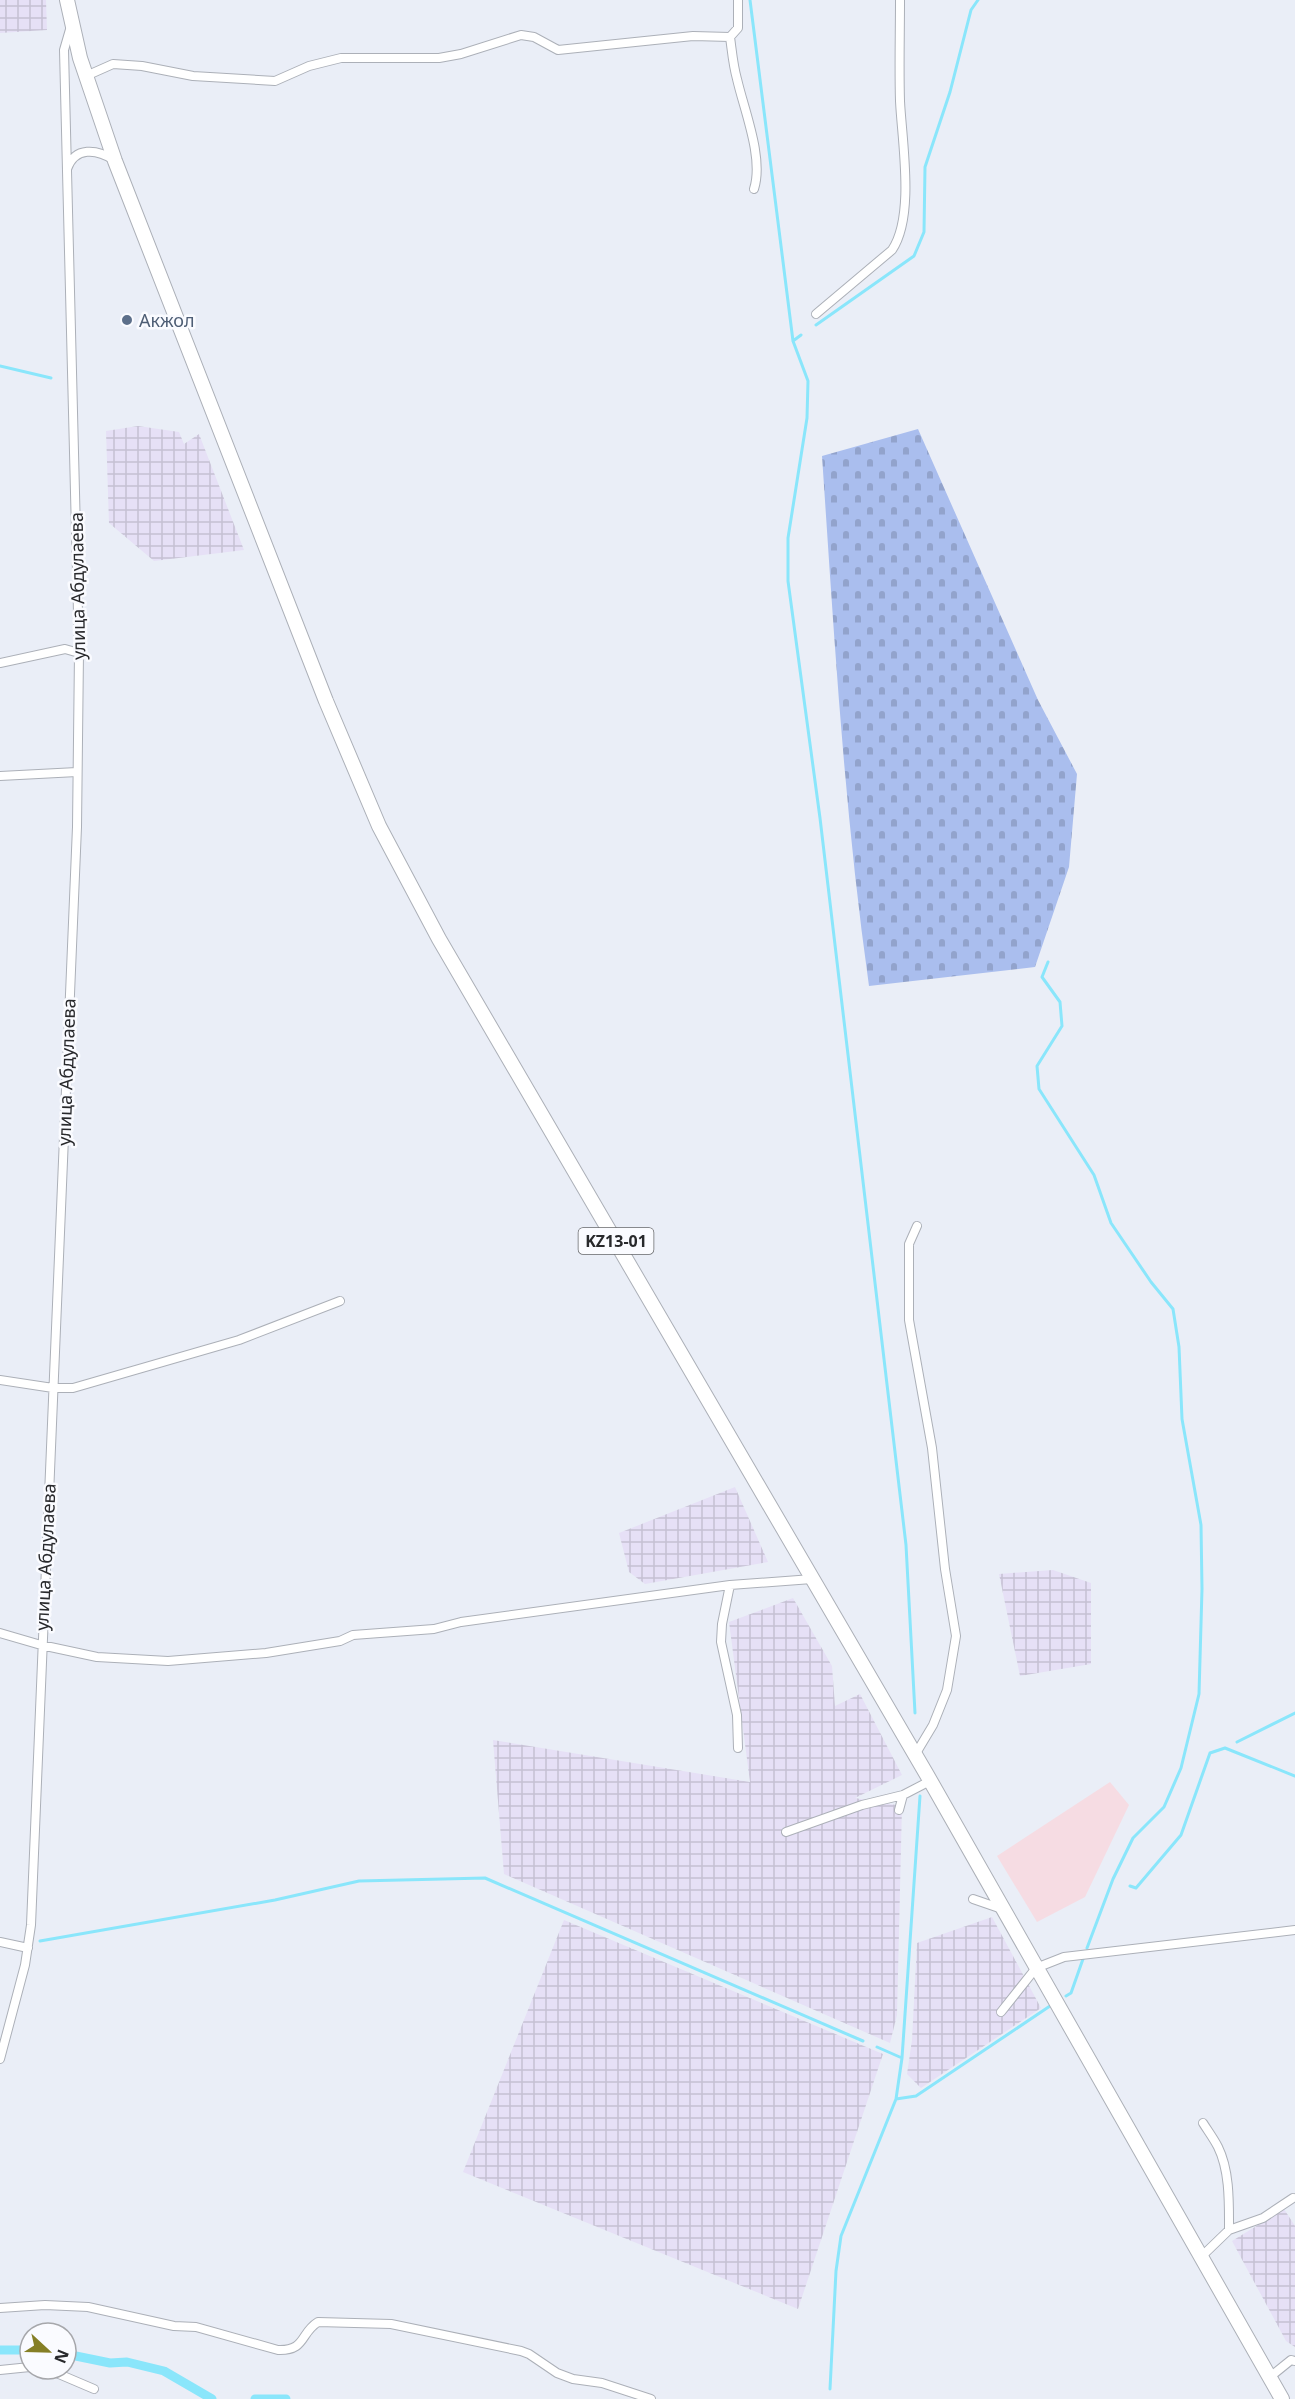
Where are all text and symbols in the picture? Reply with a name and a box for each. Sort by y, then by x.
place label: Акжол [139,308,195,332]
marker: Акжол [120,313,134,327]
street label: улица Абдулаева [64,512,90,660]
street label: улица Абдулаева [51,998,81,1146]
road number: KZ13-01 [578,1228,654,1254]
street label: улица Абдулаева [29,1483,61,1631]
north arrow [18,2321,78,2381]
text: N [49,2346,75,2367]

